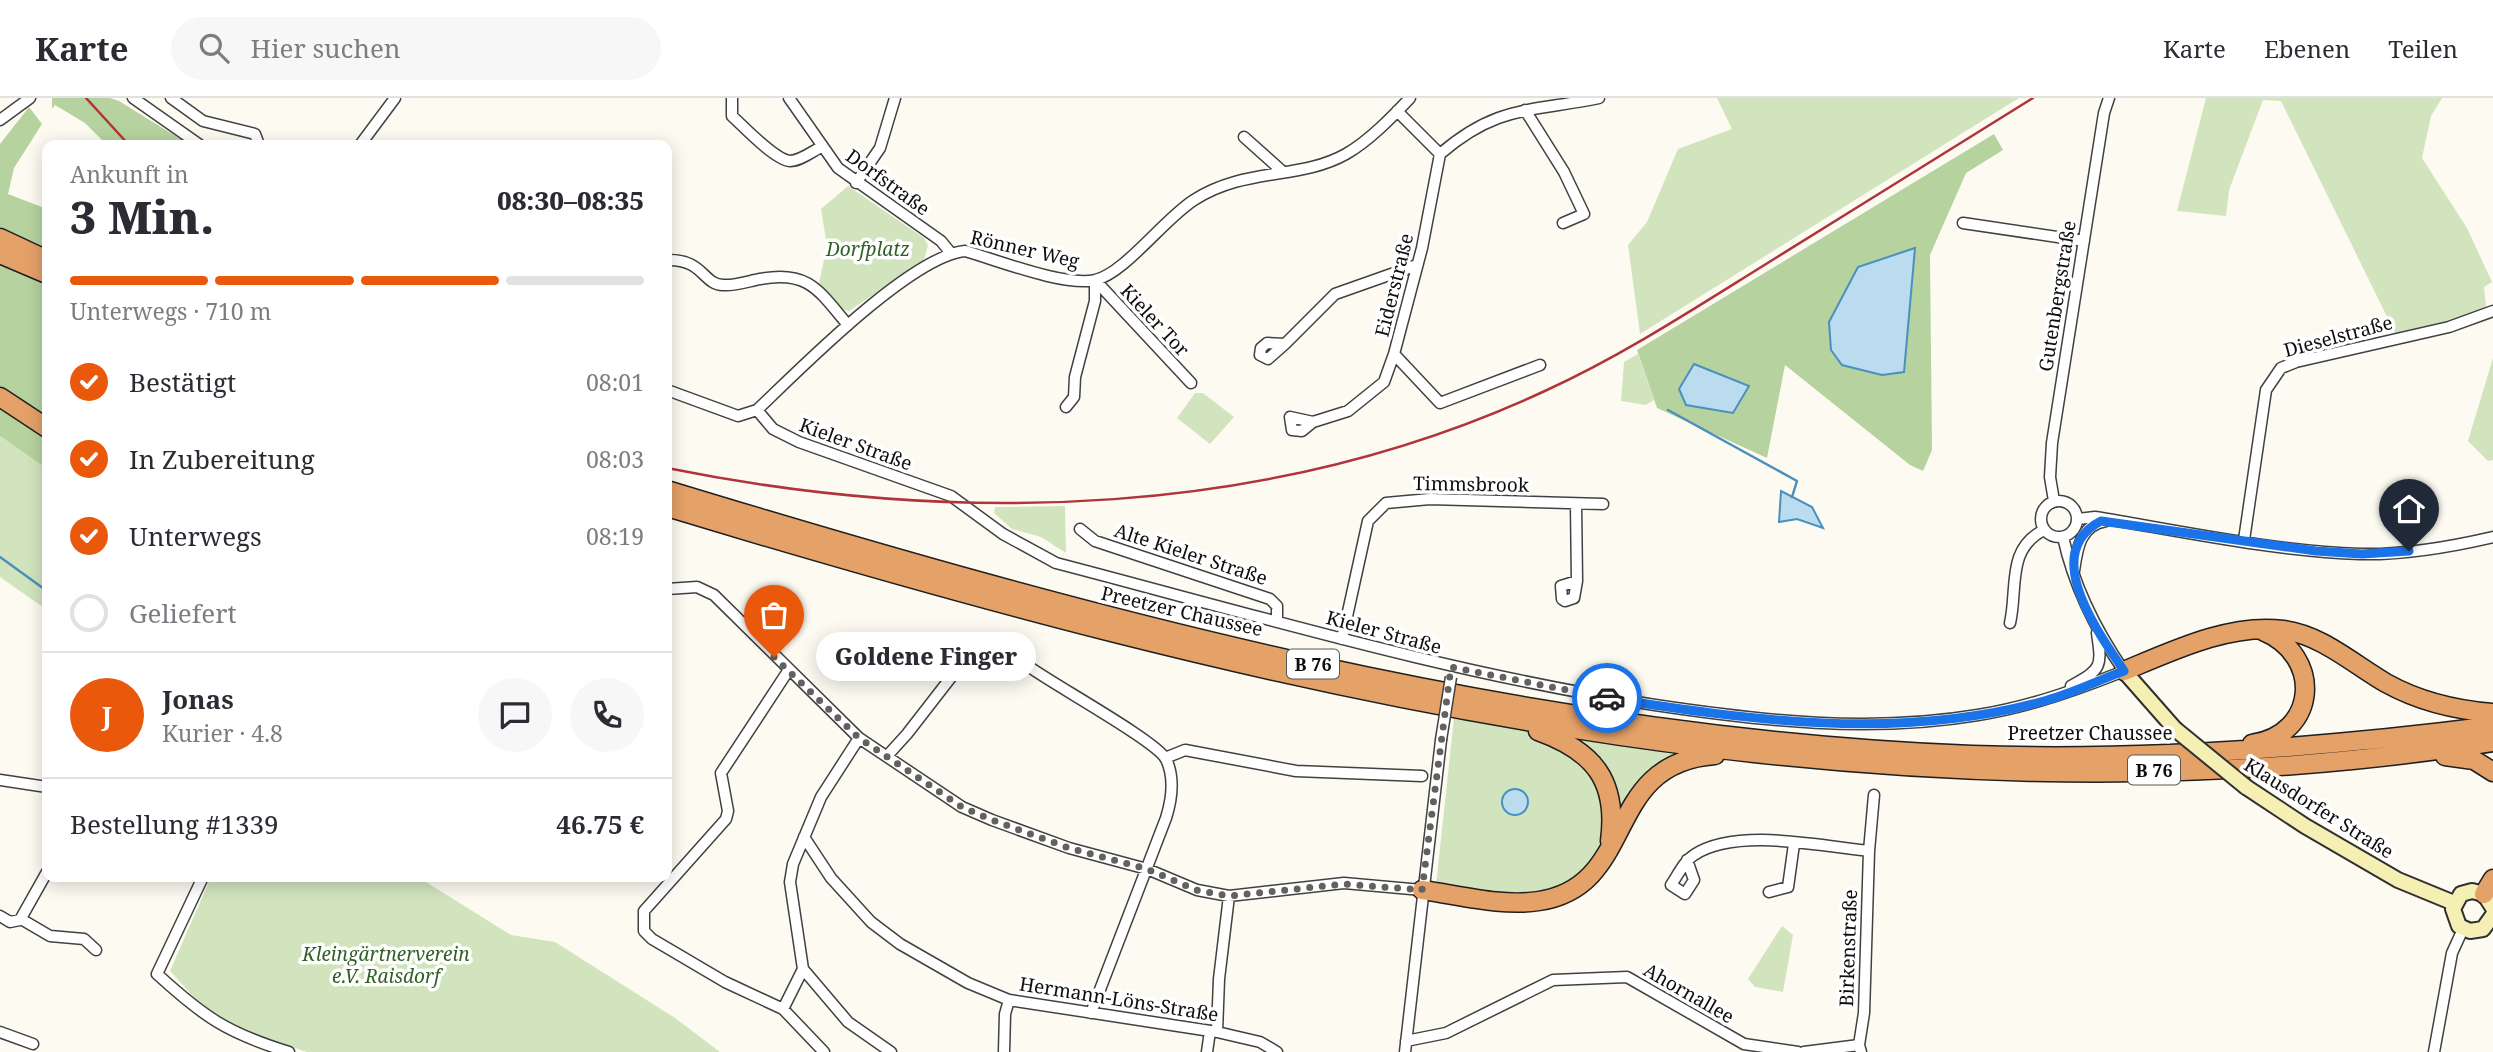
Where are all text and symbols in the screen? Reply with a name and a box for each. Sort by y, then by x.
search box [171,17,661,80]
text: Karte [35,26,129,71]
icon: search [195,29,233,67]
text: Hier suchen [251,30,401,66]
text: Karte [2163,32,2226,65]
text: Ebenen [2264,32,2350,65]
text: Teilen [2388,32,2458,65]
street label: Dorfstraße [841,143,935,221]
text: Ankunft in [70,158,189,190]
text: 08:30–08:35 [497,182,644,218]
text: 3 Min. [70,185,214,247]
street label: Gutenbergstraße [2032,219,2082,373]
street label: Rönner Weg [968,224,1082,274]
street label: Eiderstraße [1369,231,1419,339]
park label: Dorfplatz [825,236,910,262]
street label: Kieler Tor [1115,278,1195,362]
text: Unterwegs · 710 m [70,295,271,327]
street label: Dieselstraße [2281,309,2395,363]
icon: check [70,363,108,401]
text: Bestätigt [129,364,236,400]
text: 08:01 [586,366,644,398]
street label: Kieler Straße [796,412,916,476]
icon: check [70,440,108,478]
text: In Zubereitung [129,441,315,477]
text: 08:03 [586,443,644,475]
street label: Timmsbrook [1413,470,1530,498]
pin [2379,479,2439,551]
icon: home [2390,490,2428,528]
icon: check [70,517,108,555]
street label: Alte Kieler Straße [1111,517,1271,591]
text: Unterwegs [129,518,262,554]
text: 08:19 [586,520,644,552]
street label: Preetzer Chaussee [1099,580,1265,642]
pin [744,585,804,657]
text: Geliefert [129,595,237,631]
icon: bag [755,596,793,634]
street label: Kieler Straße [1324,604,1444,660]
callout: Goldene Finger [816,632,1036,682]
text: Goldene Finger [835,640,1017,672]
road number: B 76 [1287,650,1339,678]
courier [1572,663,1642,733]
button: chat [478,678,552,752]
button: phone [570,678,644,752]
icon: car [1588,679,1626,717]
text: Jonas [162,681,234,717]
text: J [102,697,112,733]
text: Kurier · 4.8 [162,717,283,749]
street label: Preetzer Chaussee [2007,720,2173,746]
street label: Klausdorfer Straße [2239,751,2399,865]
road number: B 76 [2128,756,2180,784]
text: Bestellung #1339 [70,806,279,842]
text: 46.75 € [556,806,644,842]
street label: Birkenstraße [1833,889,1863,1007]
park label: Kleingärtnerverein e.V. Raisdorf [301,941,470,989]
street label: Ahornallee [1639,957,1739,1029]
street label: Hermann-Löns-Straße [1017,970,1221,1028]

